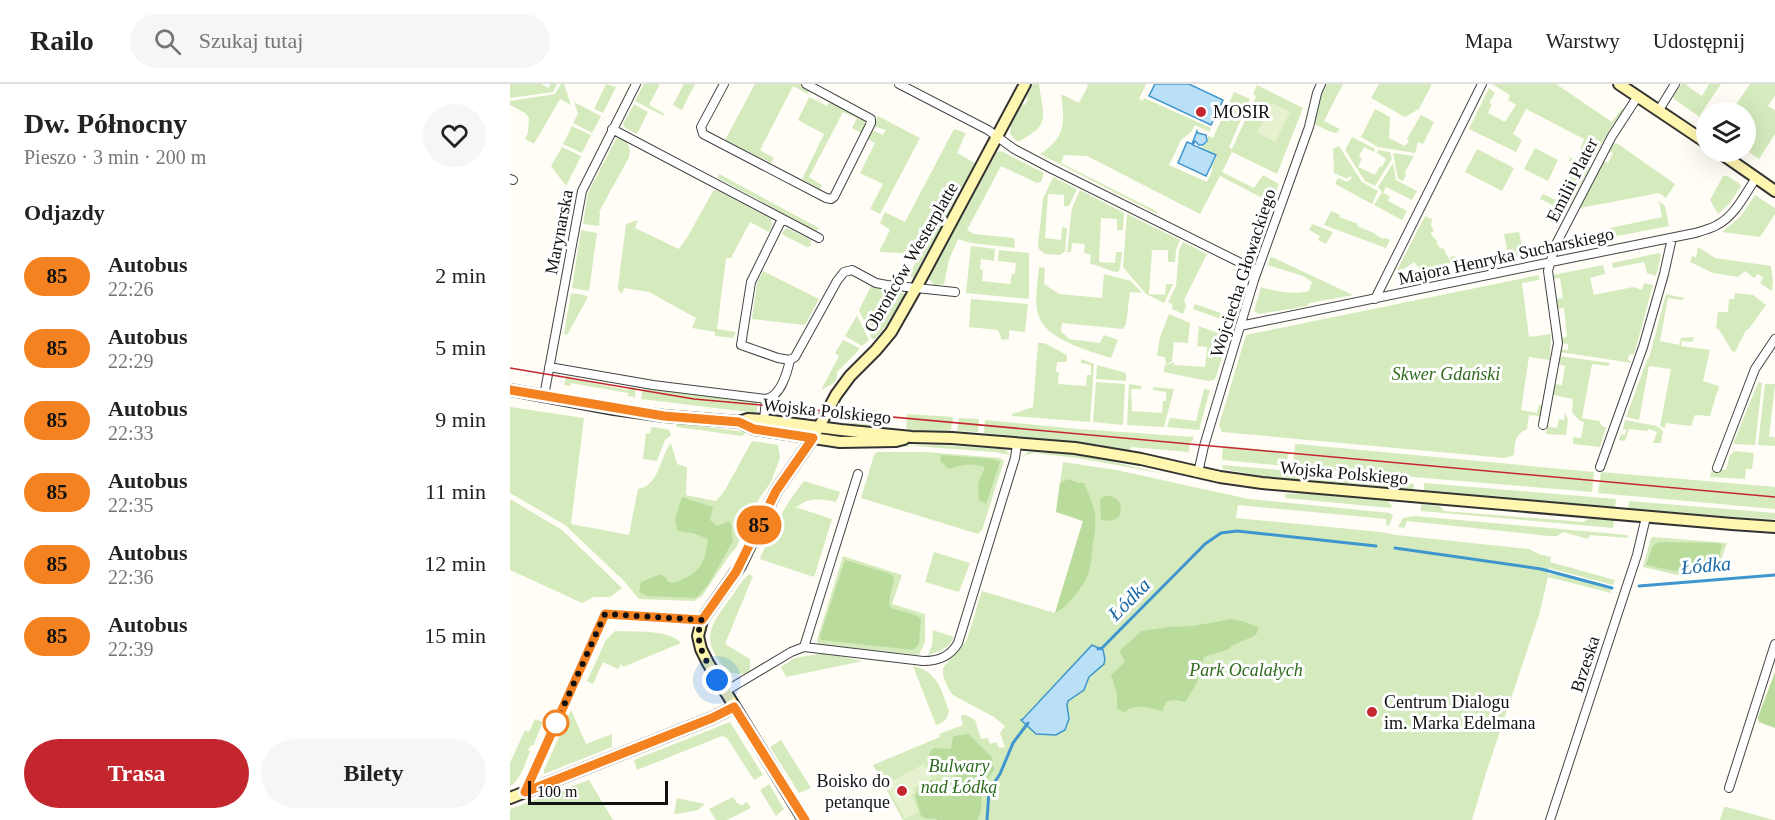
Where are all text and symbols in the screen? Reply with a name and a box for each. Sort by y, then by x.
search box [130,14,550,68]
text: Railo [30,25,94,56]
icon: search [151,25,184,58]
text: Szukaj tutaj [199,28,303,53]
text: Mapa [1465,29,1513,53]
text: Warstwy [1546,29,1620,53]
text: Udostępnij [1653,29,1745,53]
place label: MOSIR [1213,102,1270,122]
map controls [1696,102,1756,162]
button: layers [1696,102,1756,162]
button: heart [423,104,486,167]
marker: MOSIR [1194,105,1208,119]
text: Dw. Północny [24,108,187,139]
street label: Emilii Plater [1542,135,1602,225]
text: Pieszo · 3 min · 200 m [24,146,206,168]
street label: Obrońców Westerplatte [860,179,962,335]
street label: Wojciecha Głowackiego [1206,186,1280,360]
street label: Marynarska [541,188,577,276]
text: Odjazdy [24,200,105,225]
street label: Majora Henryka Sucharskiego [1396,223,1616,289]
text: Autobus [108,252,187,277]
text: 2 min [435,263,486,288]
text: 85 [47,264,68,288]
text: 22:26 [108,278,154,300]
text: Autobus [108,324,187,349]
text: 5 min [435,335,486,360]
text: 85 [47,336,68,360]
text: 22:29 [108,350,154,372]
park label: Skwer Gdański [1392,364,1500,384]
street label: Wojska Polskiego [762,394,892,428]
text: Autobus [108,396,187,421]
text: 9 min [435,407,486,432]
text: 85 [47,408,68,432]
text: 22:33 [108,422,154,444]
street label: Wojska Polskiego [1279,457,1409,489]
text: Autobus [108,468,187,493]
text: 11 min [425,479,486,504]
text: 85 [47,480,68,504]
text: 22:35 [108,494,154,516]
line badge: 85 [732,506,786,544]
text: 85 [749,513,770,537]
text: Autobus [108,540,187,565]
text: 12 min [424,551,486,576]
text: 85 [47,552,68,576]
water label: Łódka [1679,552,1732,578]
text: 22:36 [108,566,154,588]
water label: Łódka [1103,574,1154,625]
text: Autobus [108,612,187,637]
text: 15 min [424,623,486,648]
text: 85 [47,624,68,648]
street label: Brzeska [1567,633,1603,695]
text: 22:39 [108,638,154,660]
park label: Park Ocalałych [1188,660,1303,680]
your location [702,665,732,695]
place label: Centrum Dialogu im. Marka Edelmana [1384,692,1535,733]
marker: Centrum Dialogu im. Marka Edelmana [1365,705,1379,719]
unlabelled marker [543,710,569,736]
button: Trasa [24,739,249,808]
button: Bilety [261,739,486,808]
park label: Bulwary nad Łódką [921,756,997,797]
place label: Boisko do petanque [816,771,890,812]
scale bar [528,778,668,806]
text: 100 m [537,783,577,800]
marker: Boisko do petanque [895,784,909,798]

